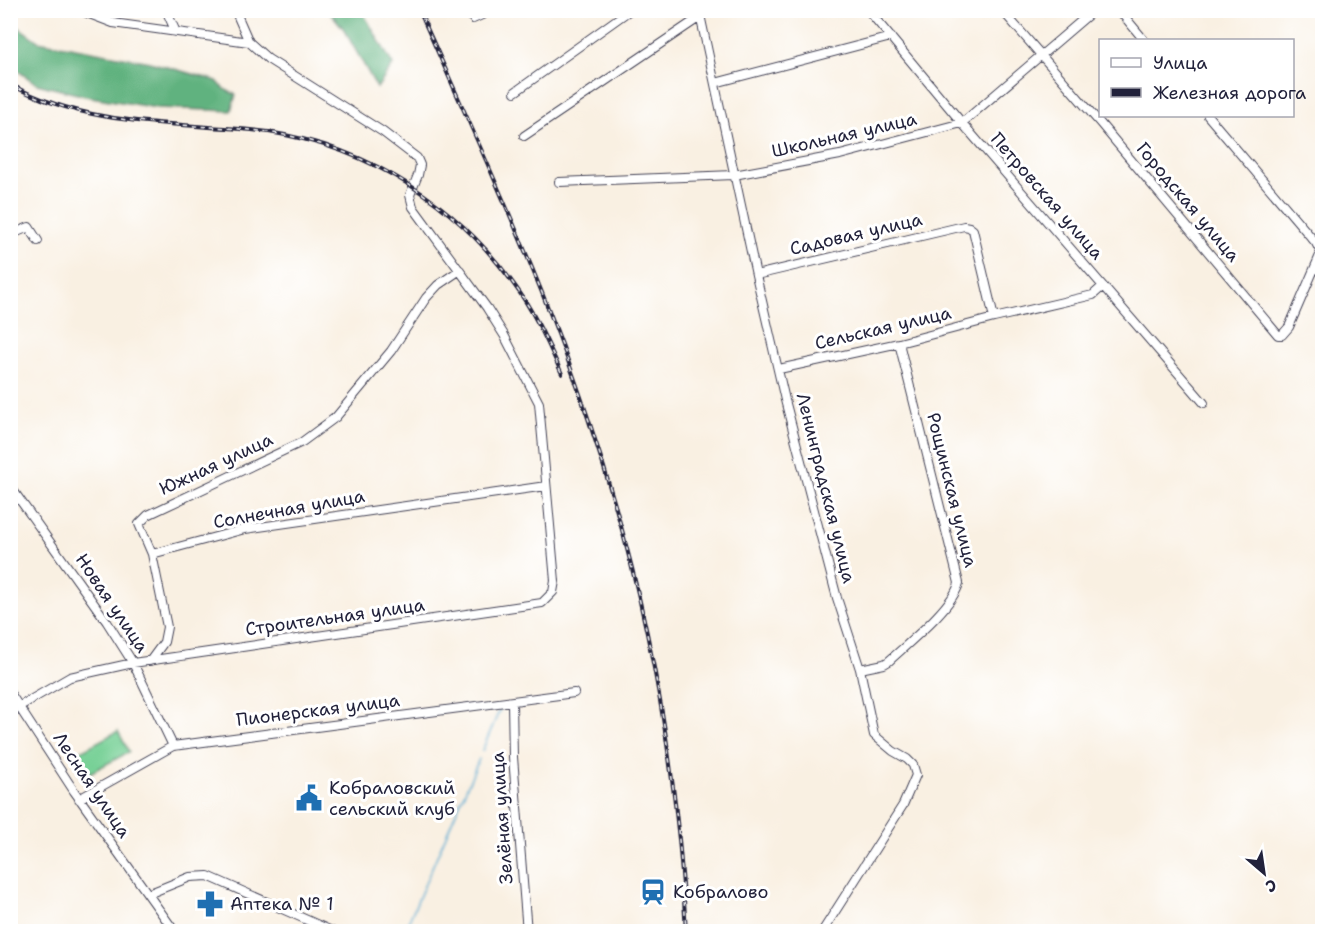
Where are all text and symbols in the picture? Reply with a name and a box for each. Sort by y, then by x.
legend [1099,39,1294,117]
text: Улица [1153,51,1207,75]
text: Железная дорога [1153,81,1306,105]
street label: Школьная улица [769,107,919,163]
street label: Петровская улица [985,127,1109,265]
street label: Городская улица [1131,137,1245,267]
street label: Садовая улица [787,207,925,261]
street label: Сельская улица [812,301,954,355]
street label: Ленинградская улица [791,390,861,586]
street label: Рощинская улица [921,410,983,570]
street label: Южная улица [155,427,277,501]
street label: Солнечная улица [211,484,367,534]
street label: Новая улица [70,549,154,657]
street label: Строительная улица [244,593,426,641]
street label: Пионерская улица [235,688,401,732]
street label: Лесная улица [48,727,136,843]
street label: Зелёная улица [485,751,519,885]
place label: Кобраловский сельский клуб [329,776,455,821]
public building icon: Кобраловский сельский клуб [294,783,324,813]
north arrow [1234,843,1294,903]
text: С [1261,874,1280,897]
station icon: Кобралово [638,877,668,907]
place label: Кобралово [673,880,769,904]
pharmacy icon: Аптека № 1 [195,889,225,919]
place label: Аптека № 1 [230,892,334,916]

